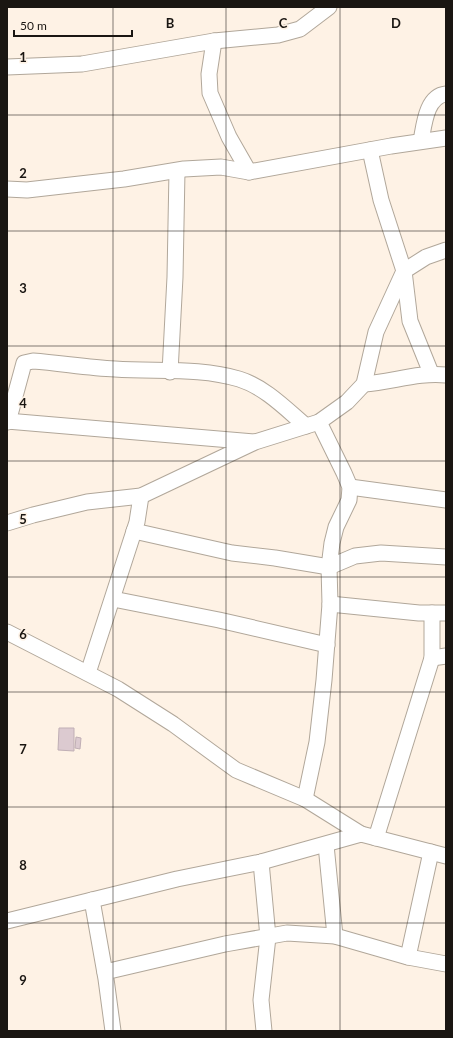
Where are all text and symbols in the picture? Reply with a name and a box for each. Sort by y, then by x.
scale bar [14,12,132,38]
text: B [166,15,175,31]
text: C [279,15,288,31]
text: D [391,15,401,31]
text: 50 m [20,18,47,33]
text: 1 [19,49,27,65]
text: 2 [19,165,27,181]
text: 3 [19,280,27,296]
text: 4 [19,395,27,411]
text: 5 [19,511,27,527]
text: 6 [19,626,27,642]
text: 7 [19,741,27,757]
text: 8 [19,857,27,873]
text: 9 [19,972,27,988]

